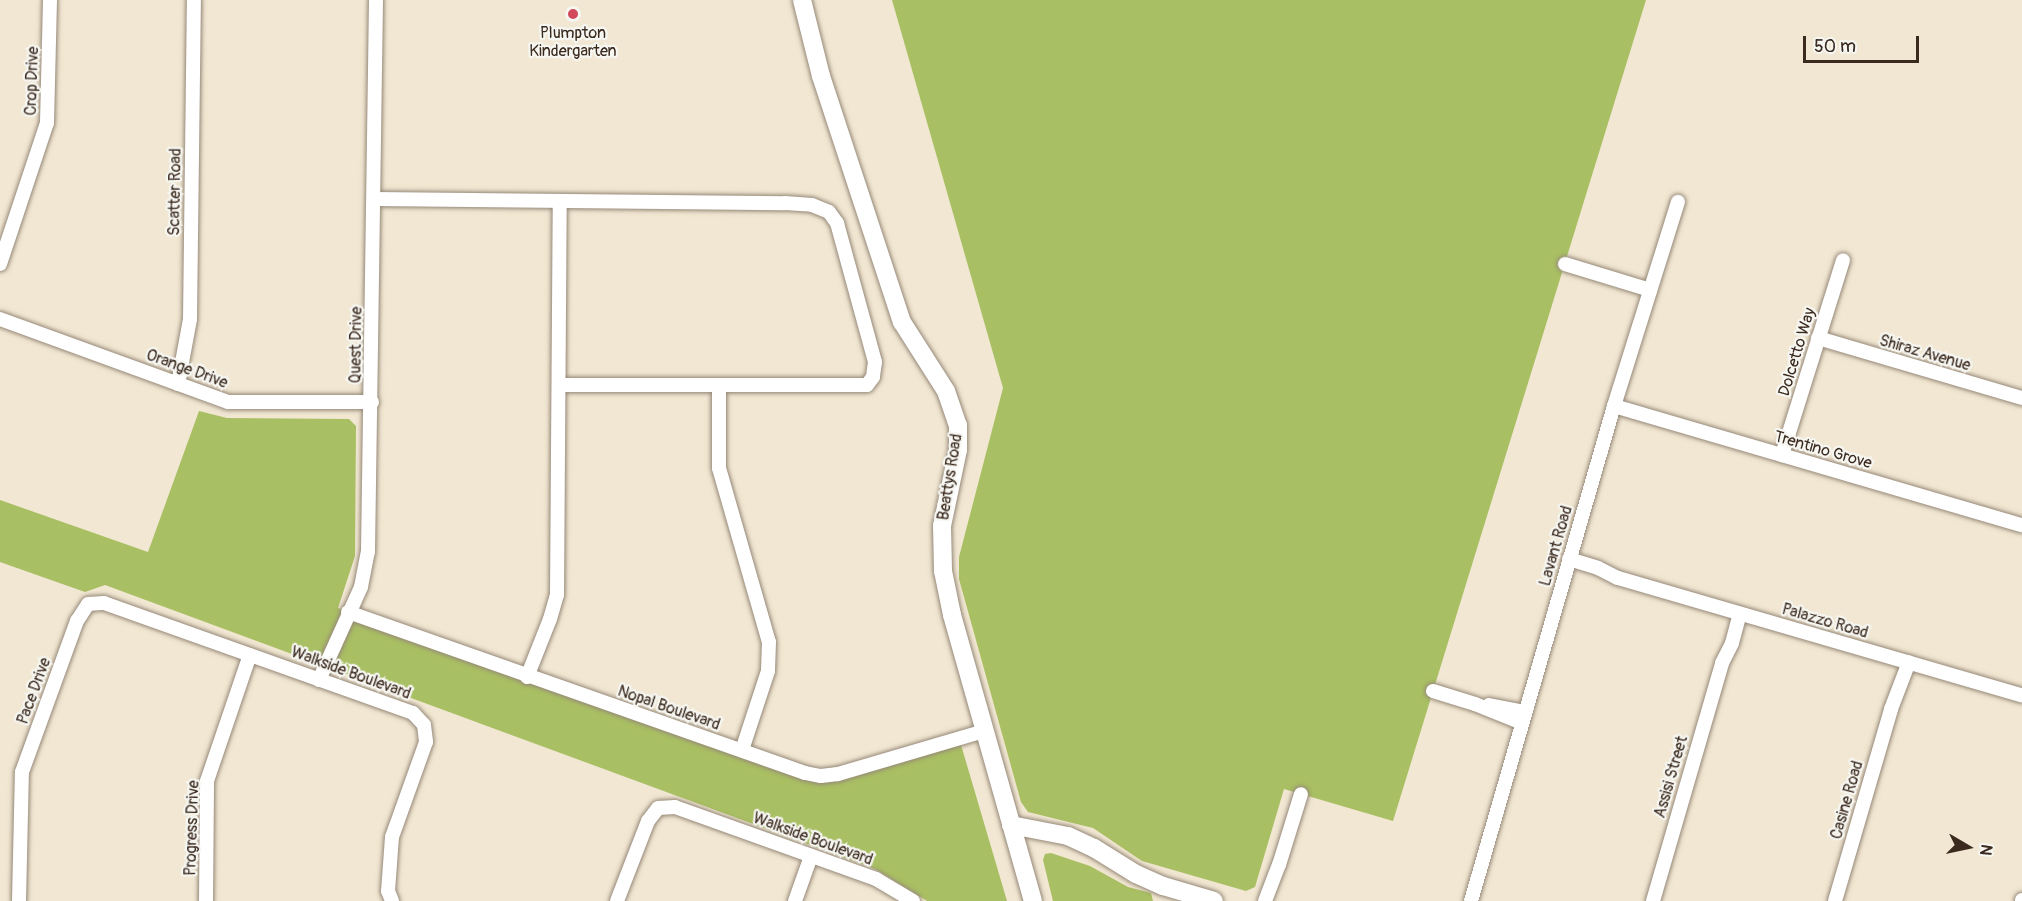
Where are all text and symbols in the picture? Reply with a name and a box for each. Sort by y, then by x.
marker: Plumpton Kindergarten [566,7,580,21]
place label: Plumpton Kindergarten [529,23,617,61]
scale bar [1806,24,1922,62]
text: 50 m [1814,35,1856,58]
street label: Crop Drive [21,46,43,116]
street label: Scatter Road [165,148,185,236]
street label: Quest Drive [346,306,366,384]
street label: Dolcetto Way [1774,306,1820,398]
street label: Shiraz Avenue [1877,331,1973,375]
street label: Orange Drive [144,345,230,393]
street label: Trentino Grove [1772,427,1874,473]
street label: Beattys Road [934,432,966,522]
street label: Lavant Road [1535,504,1577,588]
street label: Palazzo Road [1780,600,1870,642]
street label: Walkside Boulevard [288,642,414,704]
street label: Pace Drive [13,655,55,727]
street label: Nopal Boulevard [615,681,723,735]
street label: Assisi Street [1650,734,1692,820]
street label: Casine Road [1827,759,1867,841]
street label: Progress Drive [181,780,203,876]
street label: Walkside Boulevard [750,808,876,870]
north arrow [1938,817,1998,877]
text: N [1975,843,1997,857]

